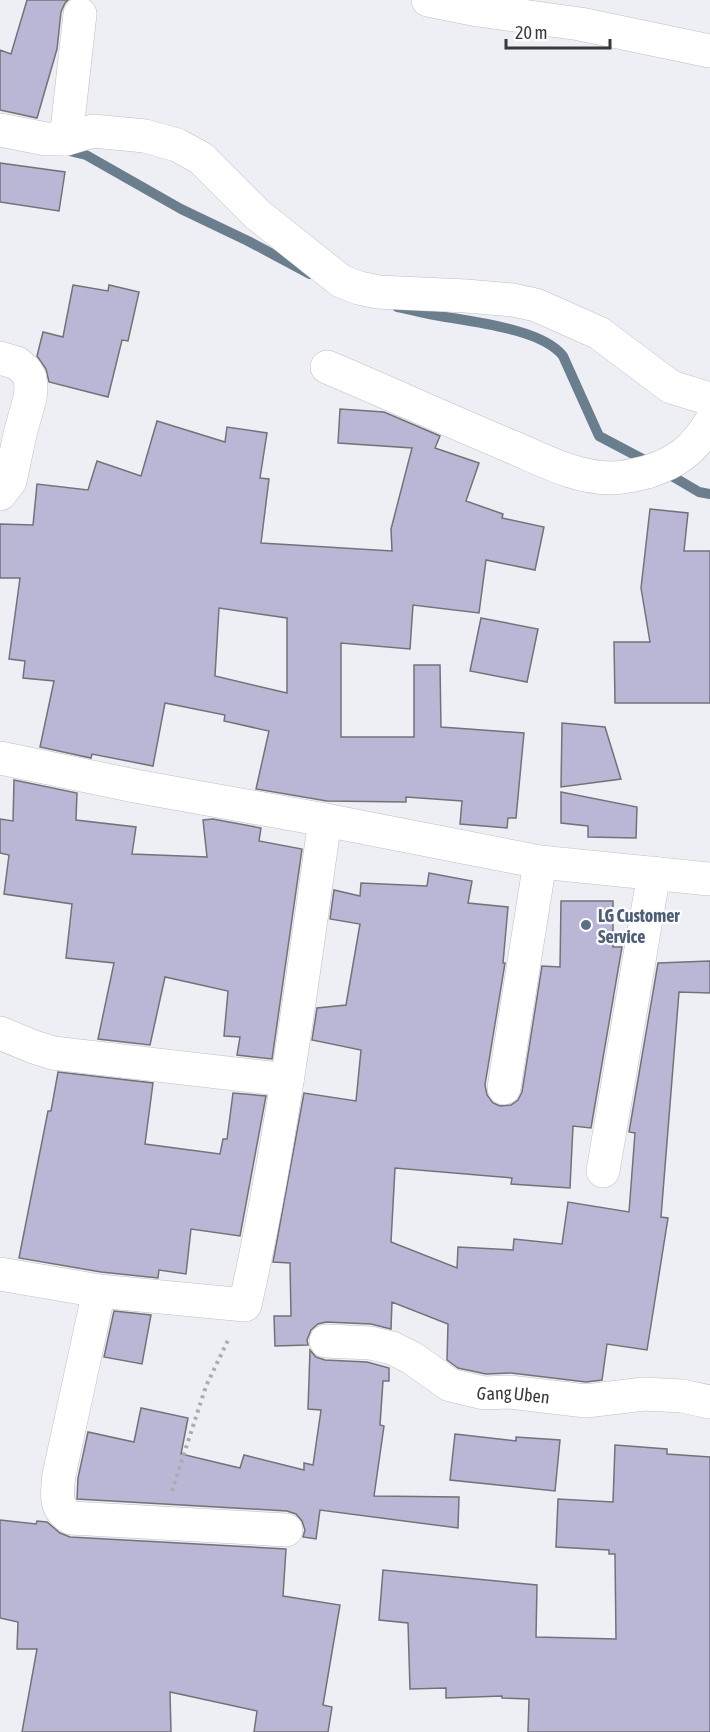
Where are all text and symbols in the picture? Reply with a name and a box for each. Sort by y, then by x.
scale bar [506,12,610,50]
text: 20 m [515,22,547,43]
place label: LG Customer Service [598,905,680,947]
marker: LG Customer Service [579,918,593,932]
street label: Gang Uben [475,1381,551,1407]

